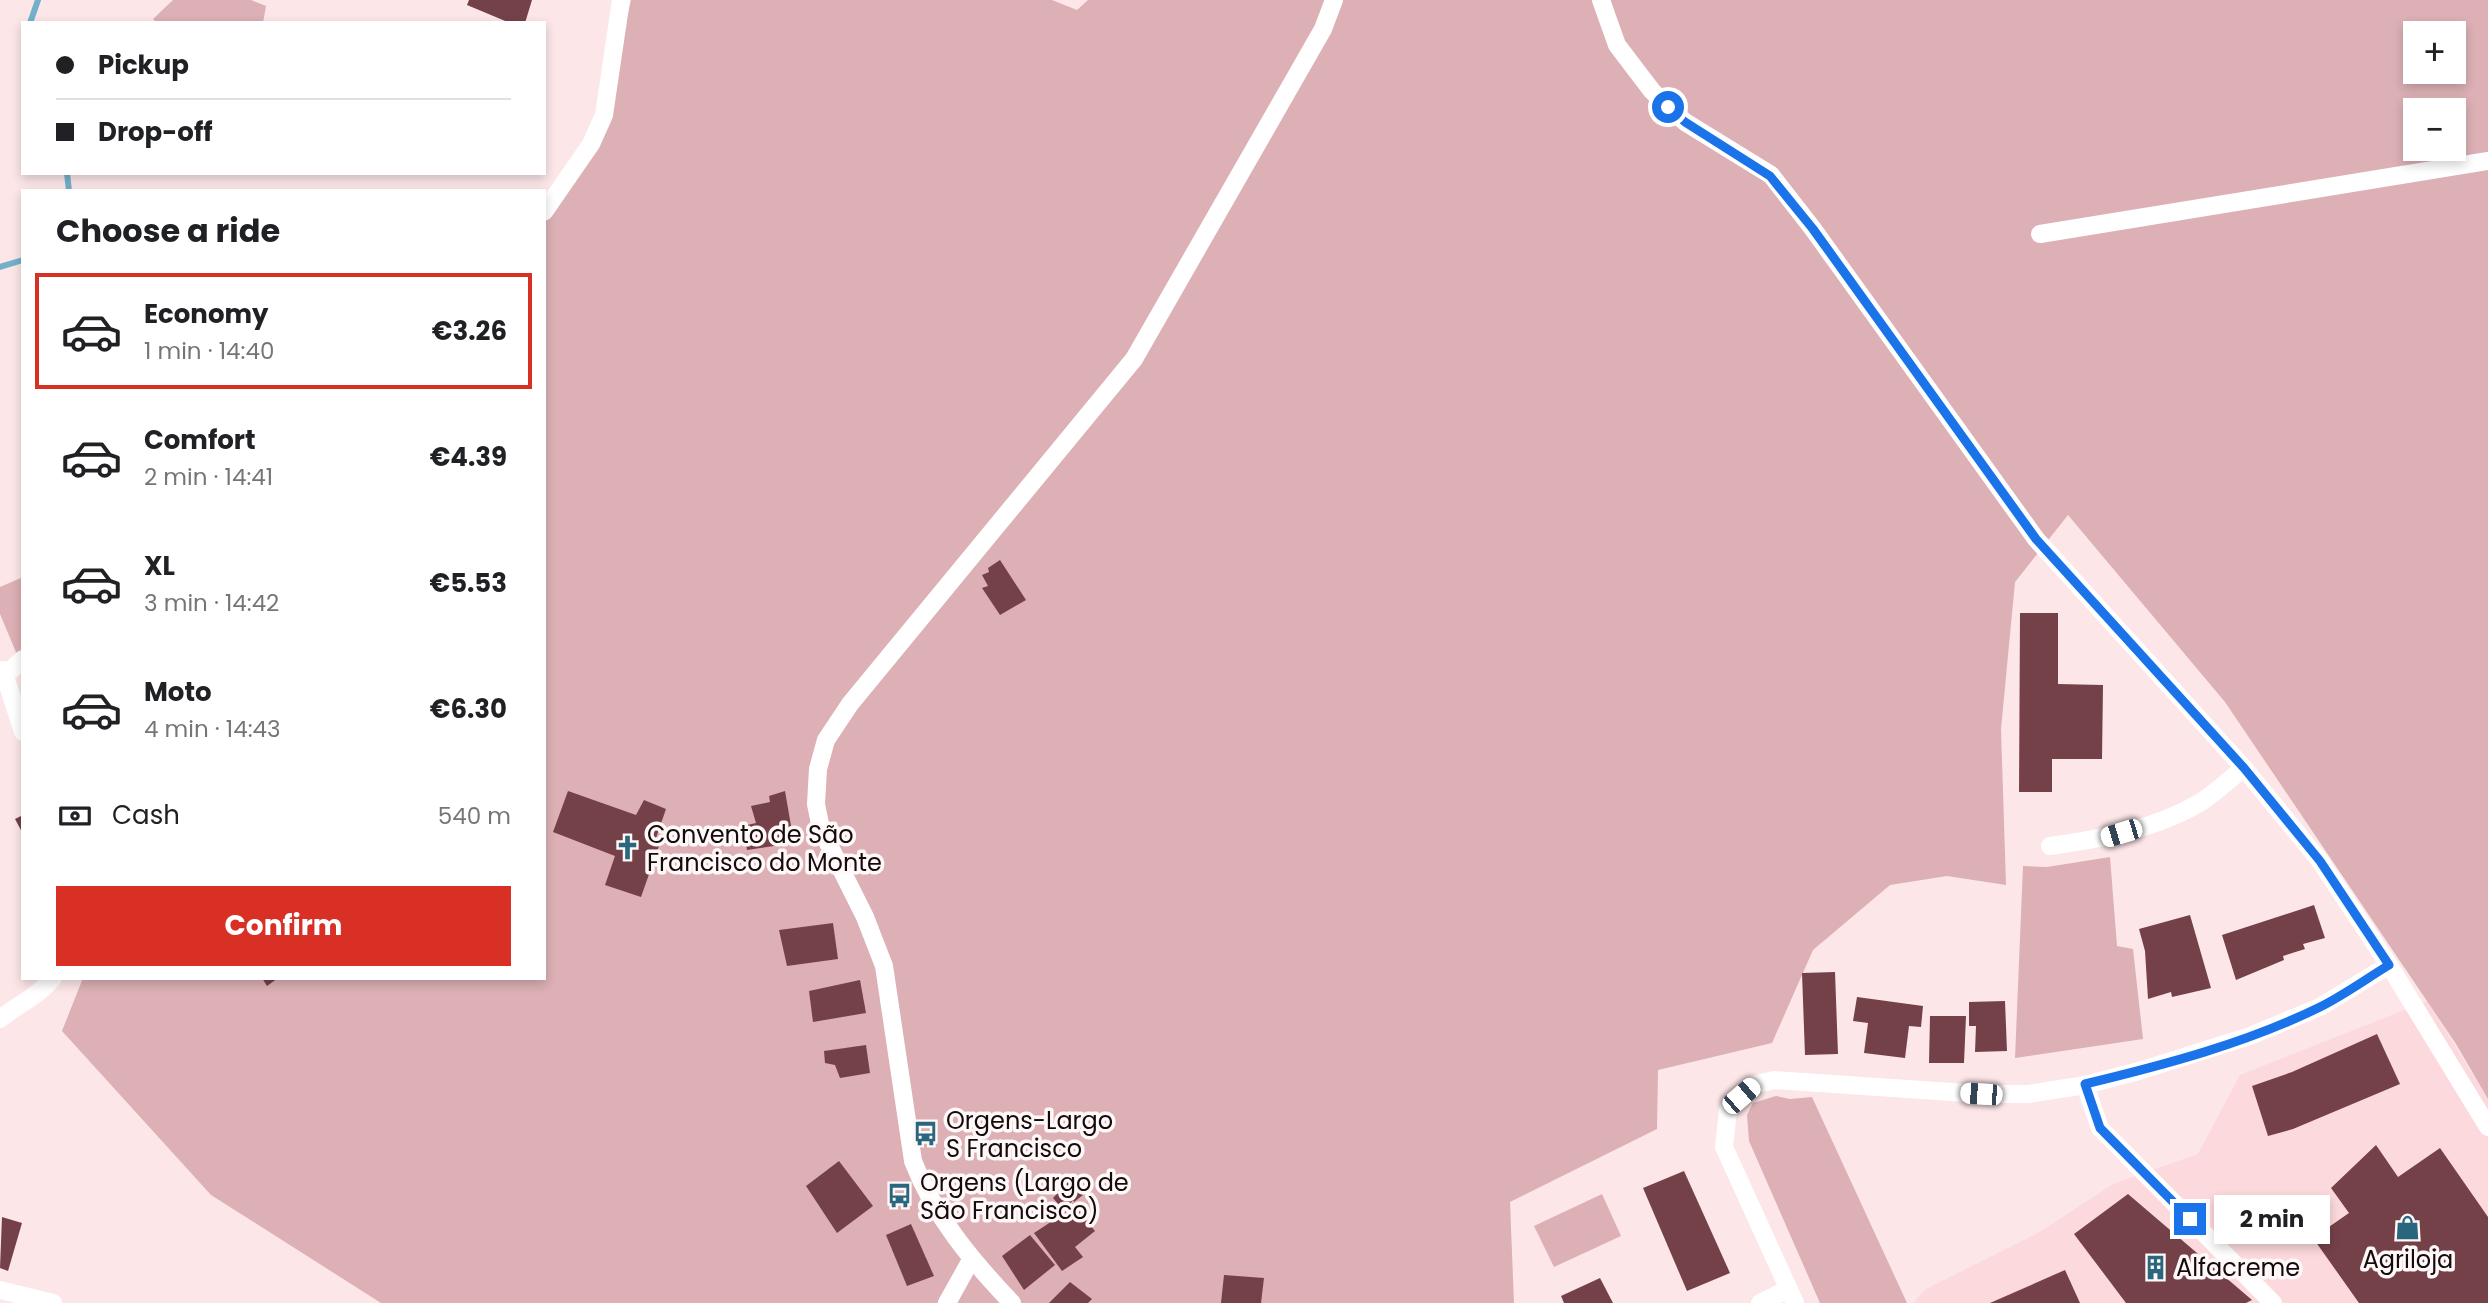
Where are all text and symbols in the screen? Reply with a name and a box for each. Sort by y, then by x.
map controls [2403,21,2466,161]
button: + [2403,21,2466,84]
text: Pickup [98,47,189,83]
route start [1652,91,1684,123]
button: − [2403,98,2466,161]
text: Drop-off [98,114,213,150]
text: Choose a ride [56,208,280,253]
text: Economy [144,296,268,332]
icon: car [60,300,123,363]
text: €3.26 [432,313,507,349]
text: 1 min · 14:40 [144,335,274,367]
text: Comfort [144,422,256,458]
icon: car [60,426,123,489]
text: €4.39 [430,439,507,475]
text: 2 min · 14:41 [144,461,273,493]
text: XL [144,548,175,584]
icon: car [60,552,123,615]
text: €5.53 [429,565,507,601]
text: 3 min · 14:42 [144,587,279,619]
text: Moto [144,674,212,710]
icon: car [60,678,123,741]
text: €6.30 [430,691,507,727]
text: 4 min · 14:43 [144,713,281,745]
icon: cash [56,797,94,835]
text: Cash [112,797,180,833]
text: 540 m [438,800,511,832]
car [2098,817,2145,849]
place label: Convento de São Francisco do Monte [647,818,882,879]
church icon: Convento de São Francisco do Monte [613,834,641,862]
button: Confirm [56,886,511,966]
car [1719,1074,1764,1118]
car [1960,1082,2003,1106]
place label: Orgens-Largo S Francisco [946,1104,1113,1165]
bus stop icon: Orgens-Largo S Francisco [912,1120,940,1148]
place label: Orgens (Largo de São Francisco) [920,1166,1129,1227]
bus stop icon: Orgens (Largo de São Francisco) [886,1182,914,1210]
callout: 2 min [2214,1194,2330,1244]
route end [2174,1203,2206,1235]
text: 2 min [2240,1203,2304,1235]
shop icon: Agriloja [2394,1214,2422,1242]
place label: Agriloja [2363,1243,2453,1276]
place label: Alfacreme [2176,1251,2300,1284]
building icon: Alfacreme [2142,1253,2170,1281]

